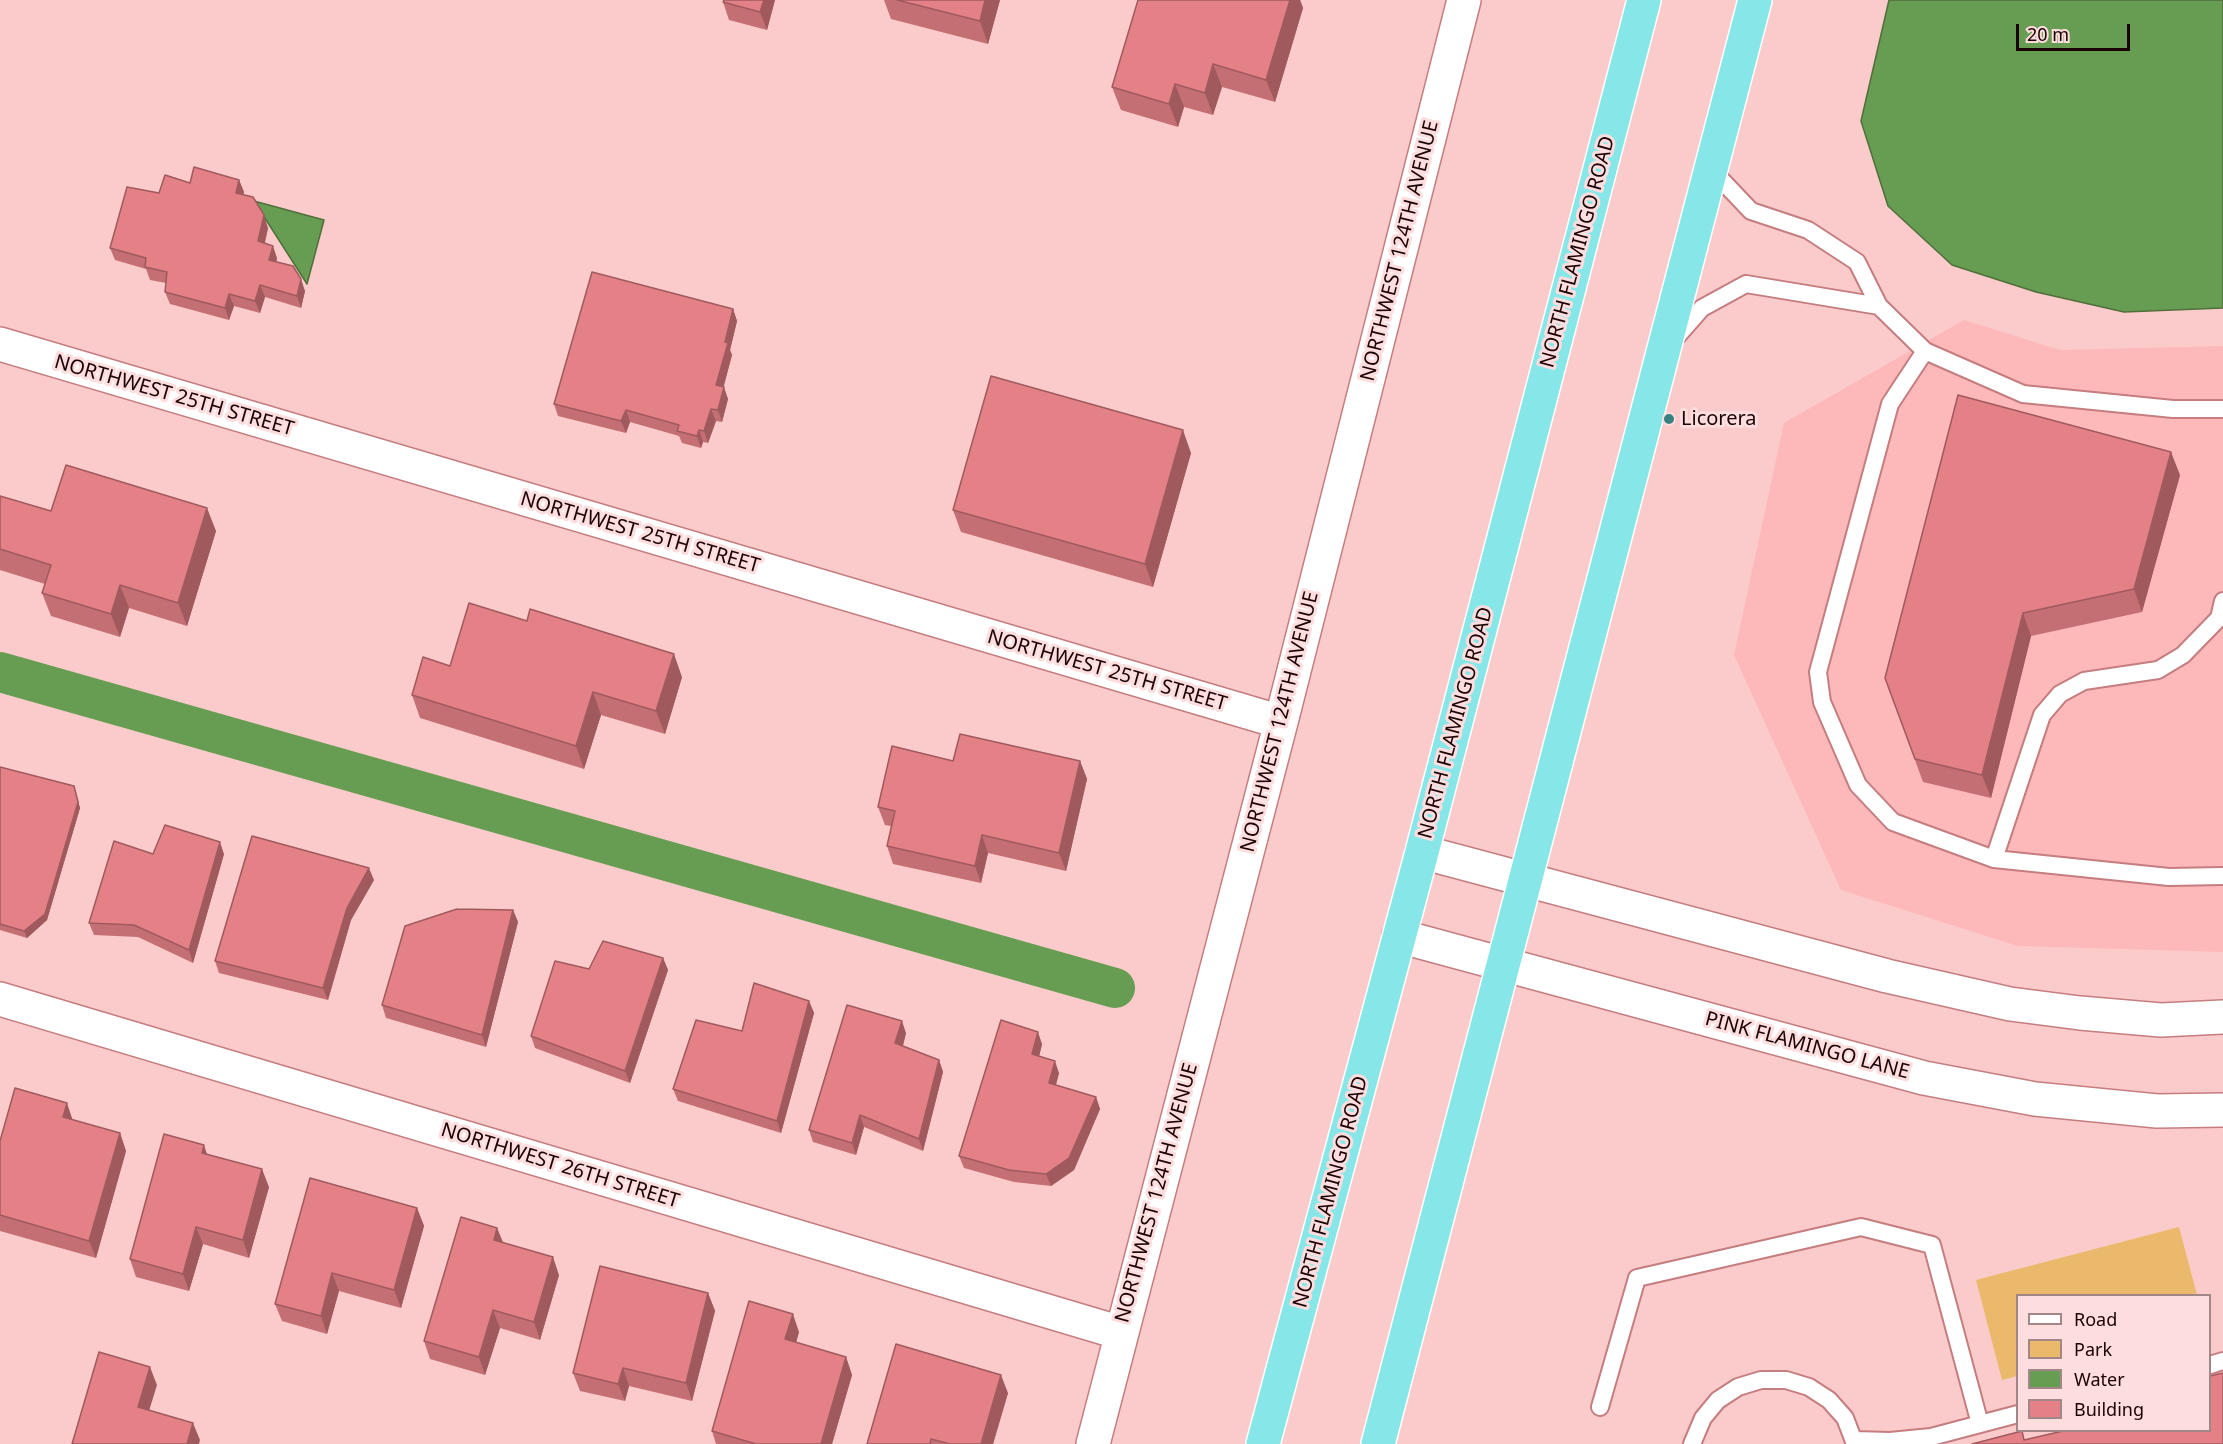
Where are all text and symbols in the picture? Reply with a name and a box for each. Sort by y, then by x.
scale bar [2019,12,2133,50]
text: 20 m [2027,22,2069,46]
street label: NORTHWEST 124TH AVENUE [1356,118,1444,384]
street label: NORTH FLAMINGO ROAD [1536,134,1620,370]
street label: NORTHWEST 25TH STREET [51,350,297,442]
place label: Licorera [1681,407,1757,431]
marker: Licorera [1662,412,1676,426]
street label: NORTHWEST 25TH STREET [517,487,763,579]
street label: NORTHWEST 124TH AVENUE [1236,589,1324,855]
street label: NORTH FLAMINGO ROAD [1414,605,1498,841]
street label: NORTHWEST 25TH STREET [984,625,1230,717]
street label: PINK FLAMINGO LANE [1702,1007,1912,1085]
street label: NORTHWEST 124TH AVENUE [1111,1061,1203,1325]
street label: NORTH FLAMINGO ROAD [1289,1074,1373,1310]
street label: NORTHWEST 26TH STREET [438,1118,682,1214]
legend [2016,1294,2211,1432]
text: Road [2074,1307,2117,1331]
text: Park [2074,1337,2112,1361]
text: Water [2074,1367,2125,1391]
text: Building [2074,1397,2144,1421]

